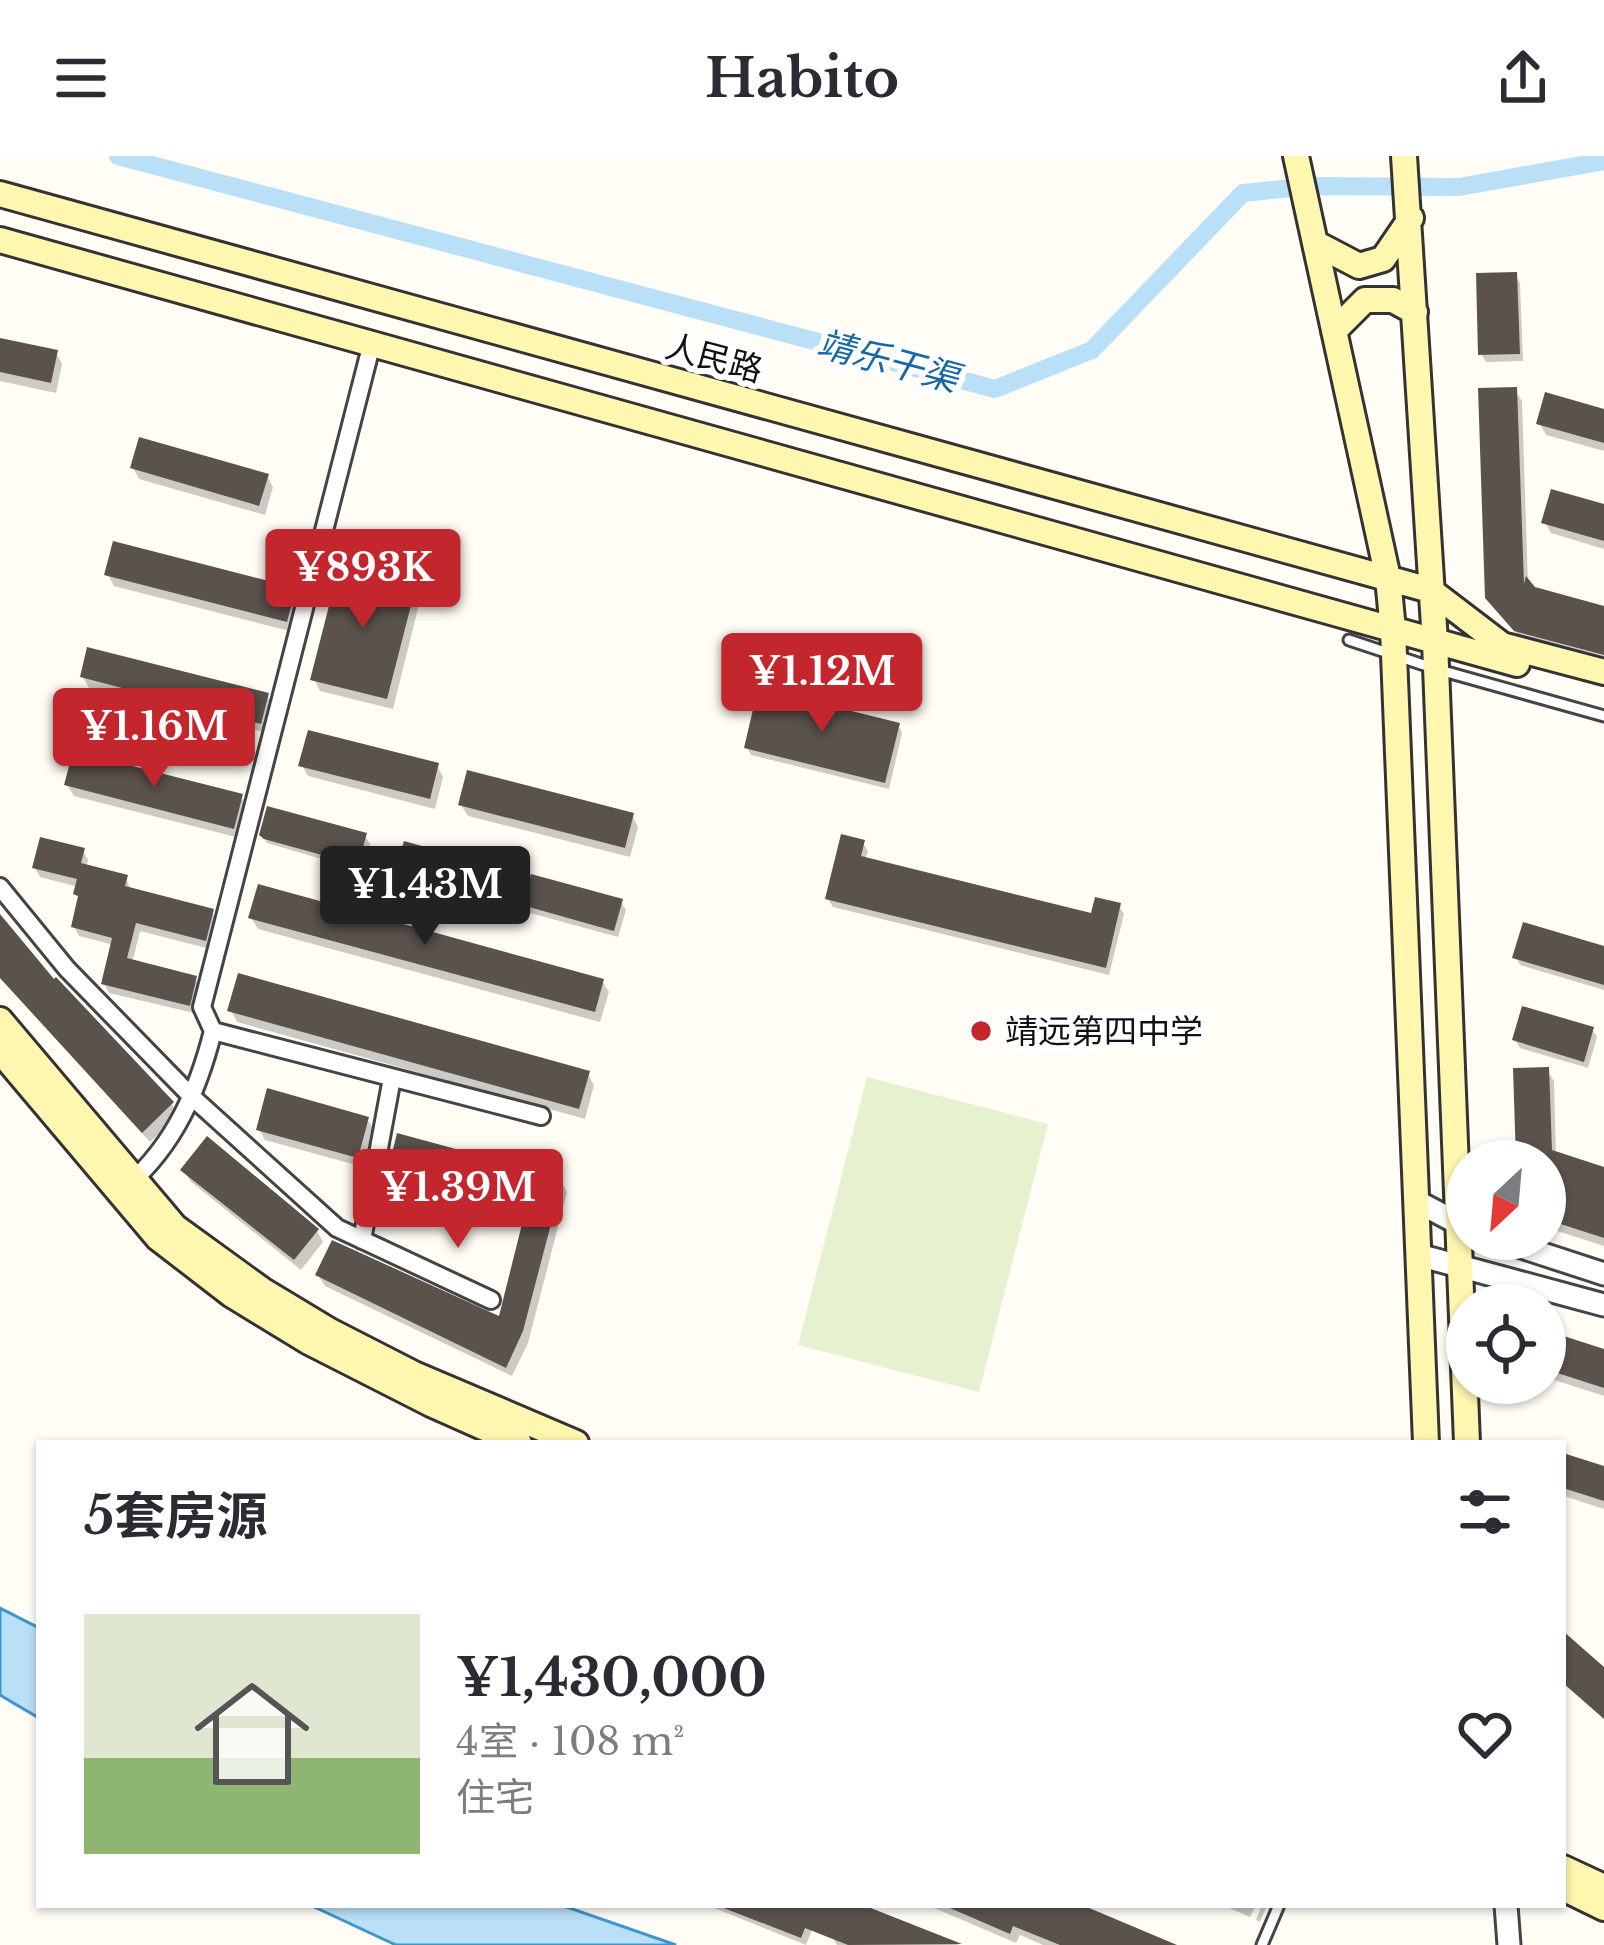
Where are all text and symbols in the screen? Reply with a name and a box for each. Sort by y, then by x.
icon: menu [48,45,114,111]
text: Habito [705,45,899,112]
icon: share [1490,45,1556,111]
water label: 靖乐干渠 [813,321,968,403]
street label: 人民路 [661,325,767,391]
pin: ¥893K [279,529,447,631]
text: ¥893K [292,543,434,592]
pin: ¥1.12M [724,633,920,735]
text: ¥1.12M [748,647,896,696]
pin: ¥1.16M [56,688,252,790]
text: ¥1.16M [80,702,228,751]
pin: ¥1.43M [327,846,523,948]
text: ¥1.43M [347,860,503,909]
place label: 靖远第四中学 [1005,1011,1203,1052]
marker: 靖远第四中学 [968,1018,994,1044]
north arrow [1446,1140,1566,1260]
map controls [1446,1140,1566,1404]
pin: ¥1.39M [360,1149,556,1251]
text: ¥1.39M [380,1163,536,1212]
button: locate [1446,1284,1566,1404]
icon: filters [1452,1479,1518,1545]
text: 5套房源 [84,1485,267,1548]
text: ¥1,430,000 [456,1647,767,1710]
icon: home [180,1662,324,1806]
icon: heart [1452,1701,1518,1767]
text: 4室 · 108 m² [456,1717,684,1766]
text: 住宅 [456,1773,534,1822]

